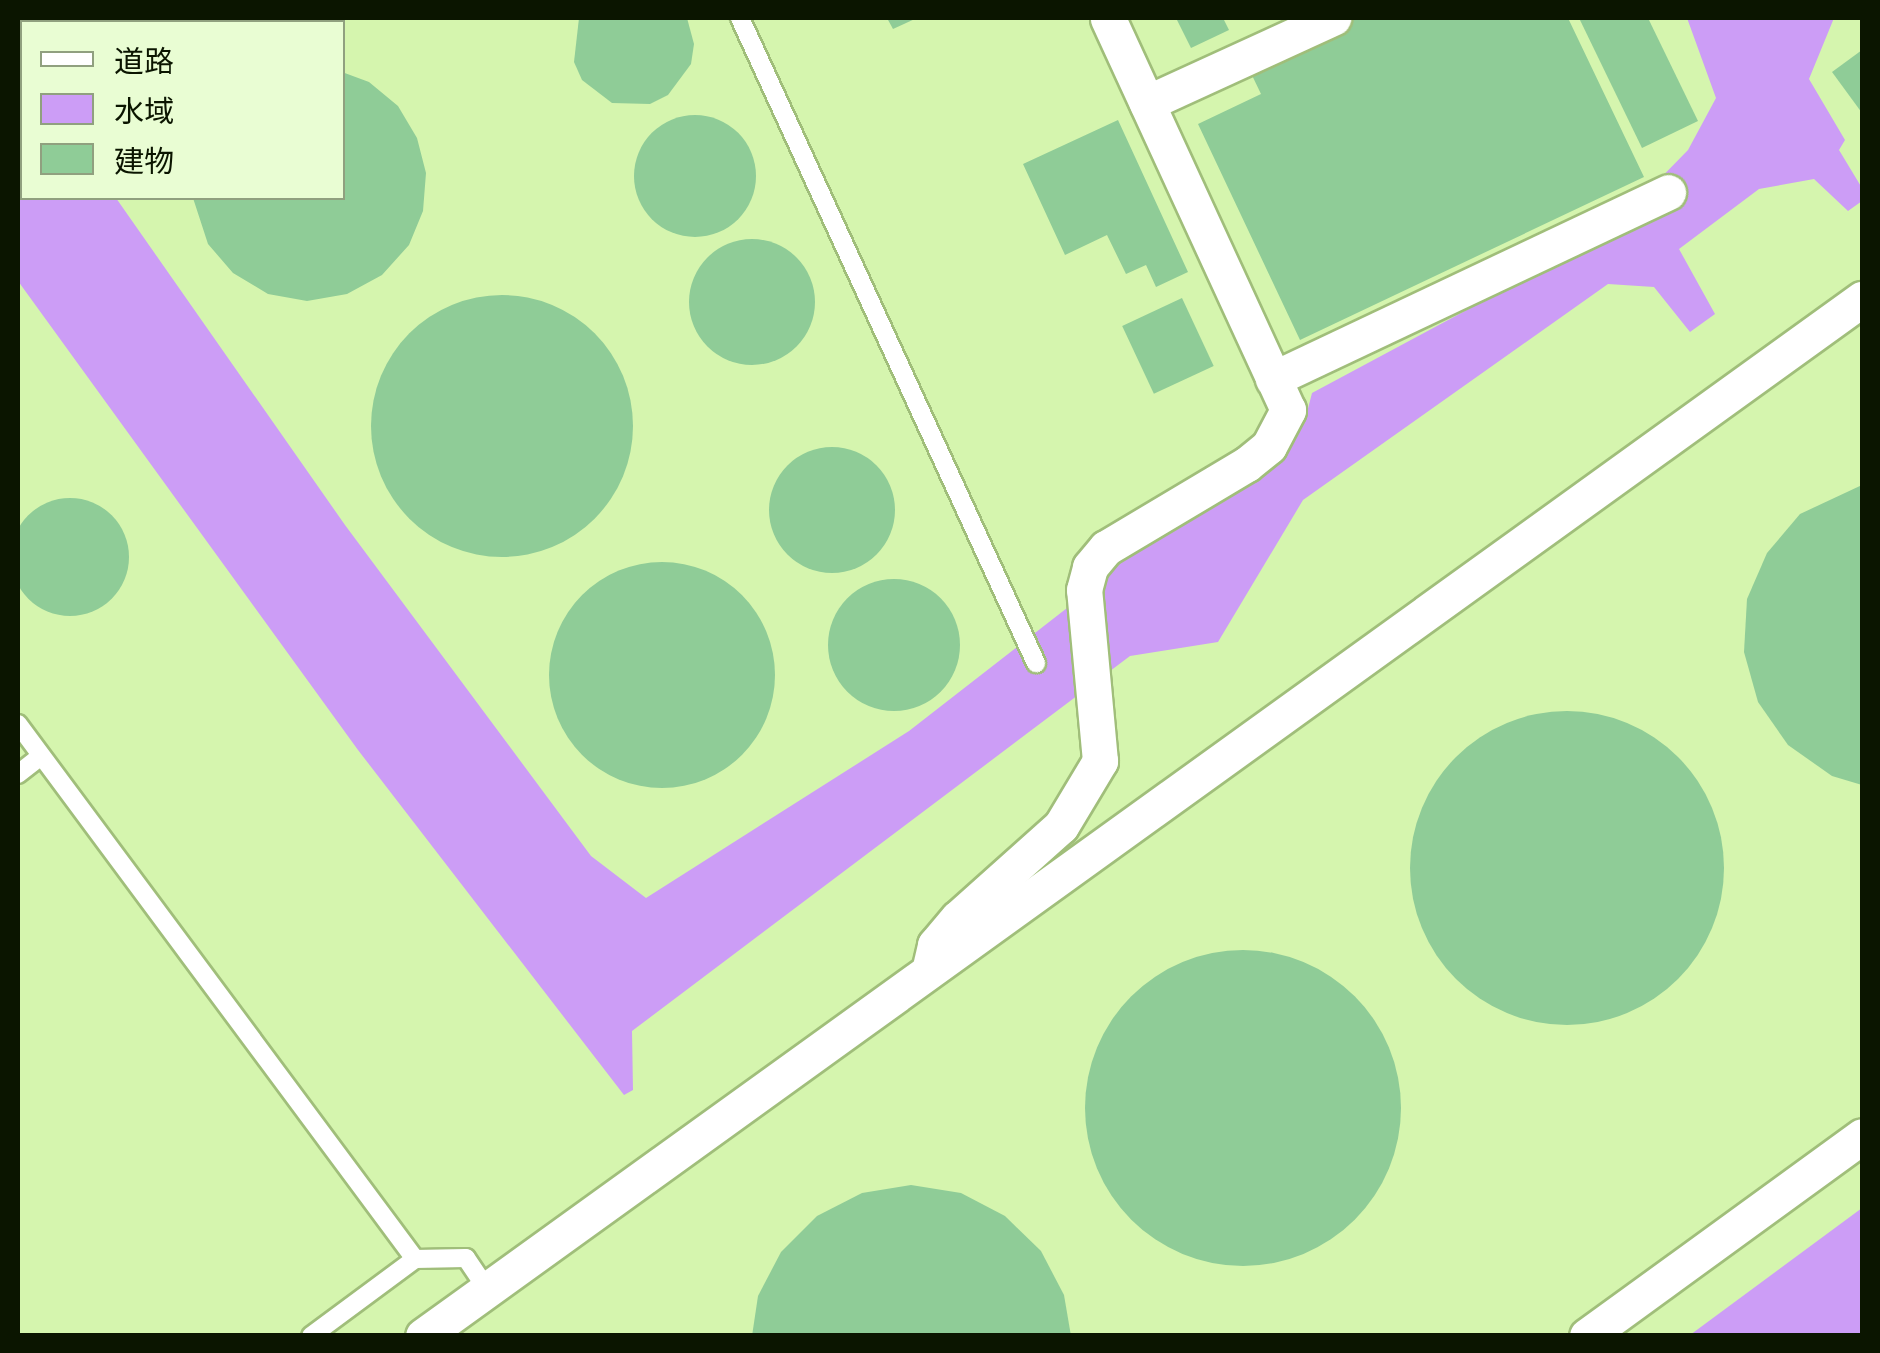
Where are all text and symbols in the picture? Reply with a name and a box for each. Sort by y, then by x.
legend [20,20,345,200]
text: 道路 [114,44,174,79]
text: 水域 [114,94,174,129]
text: 建物 [114,144,174,179]

